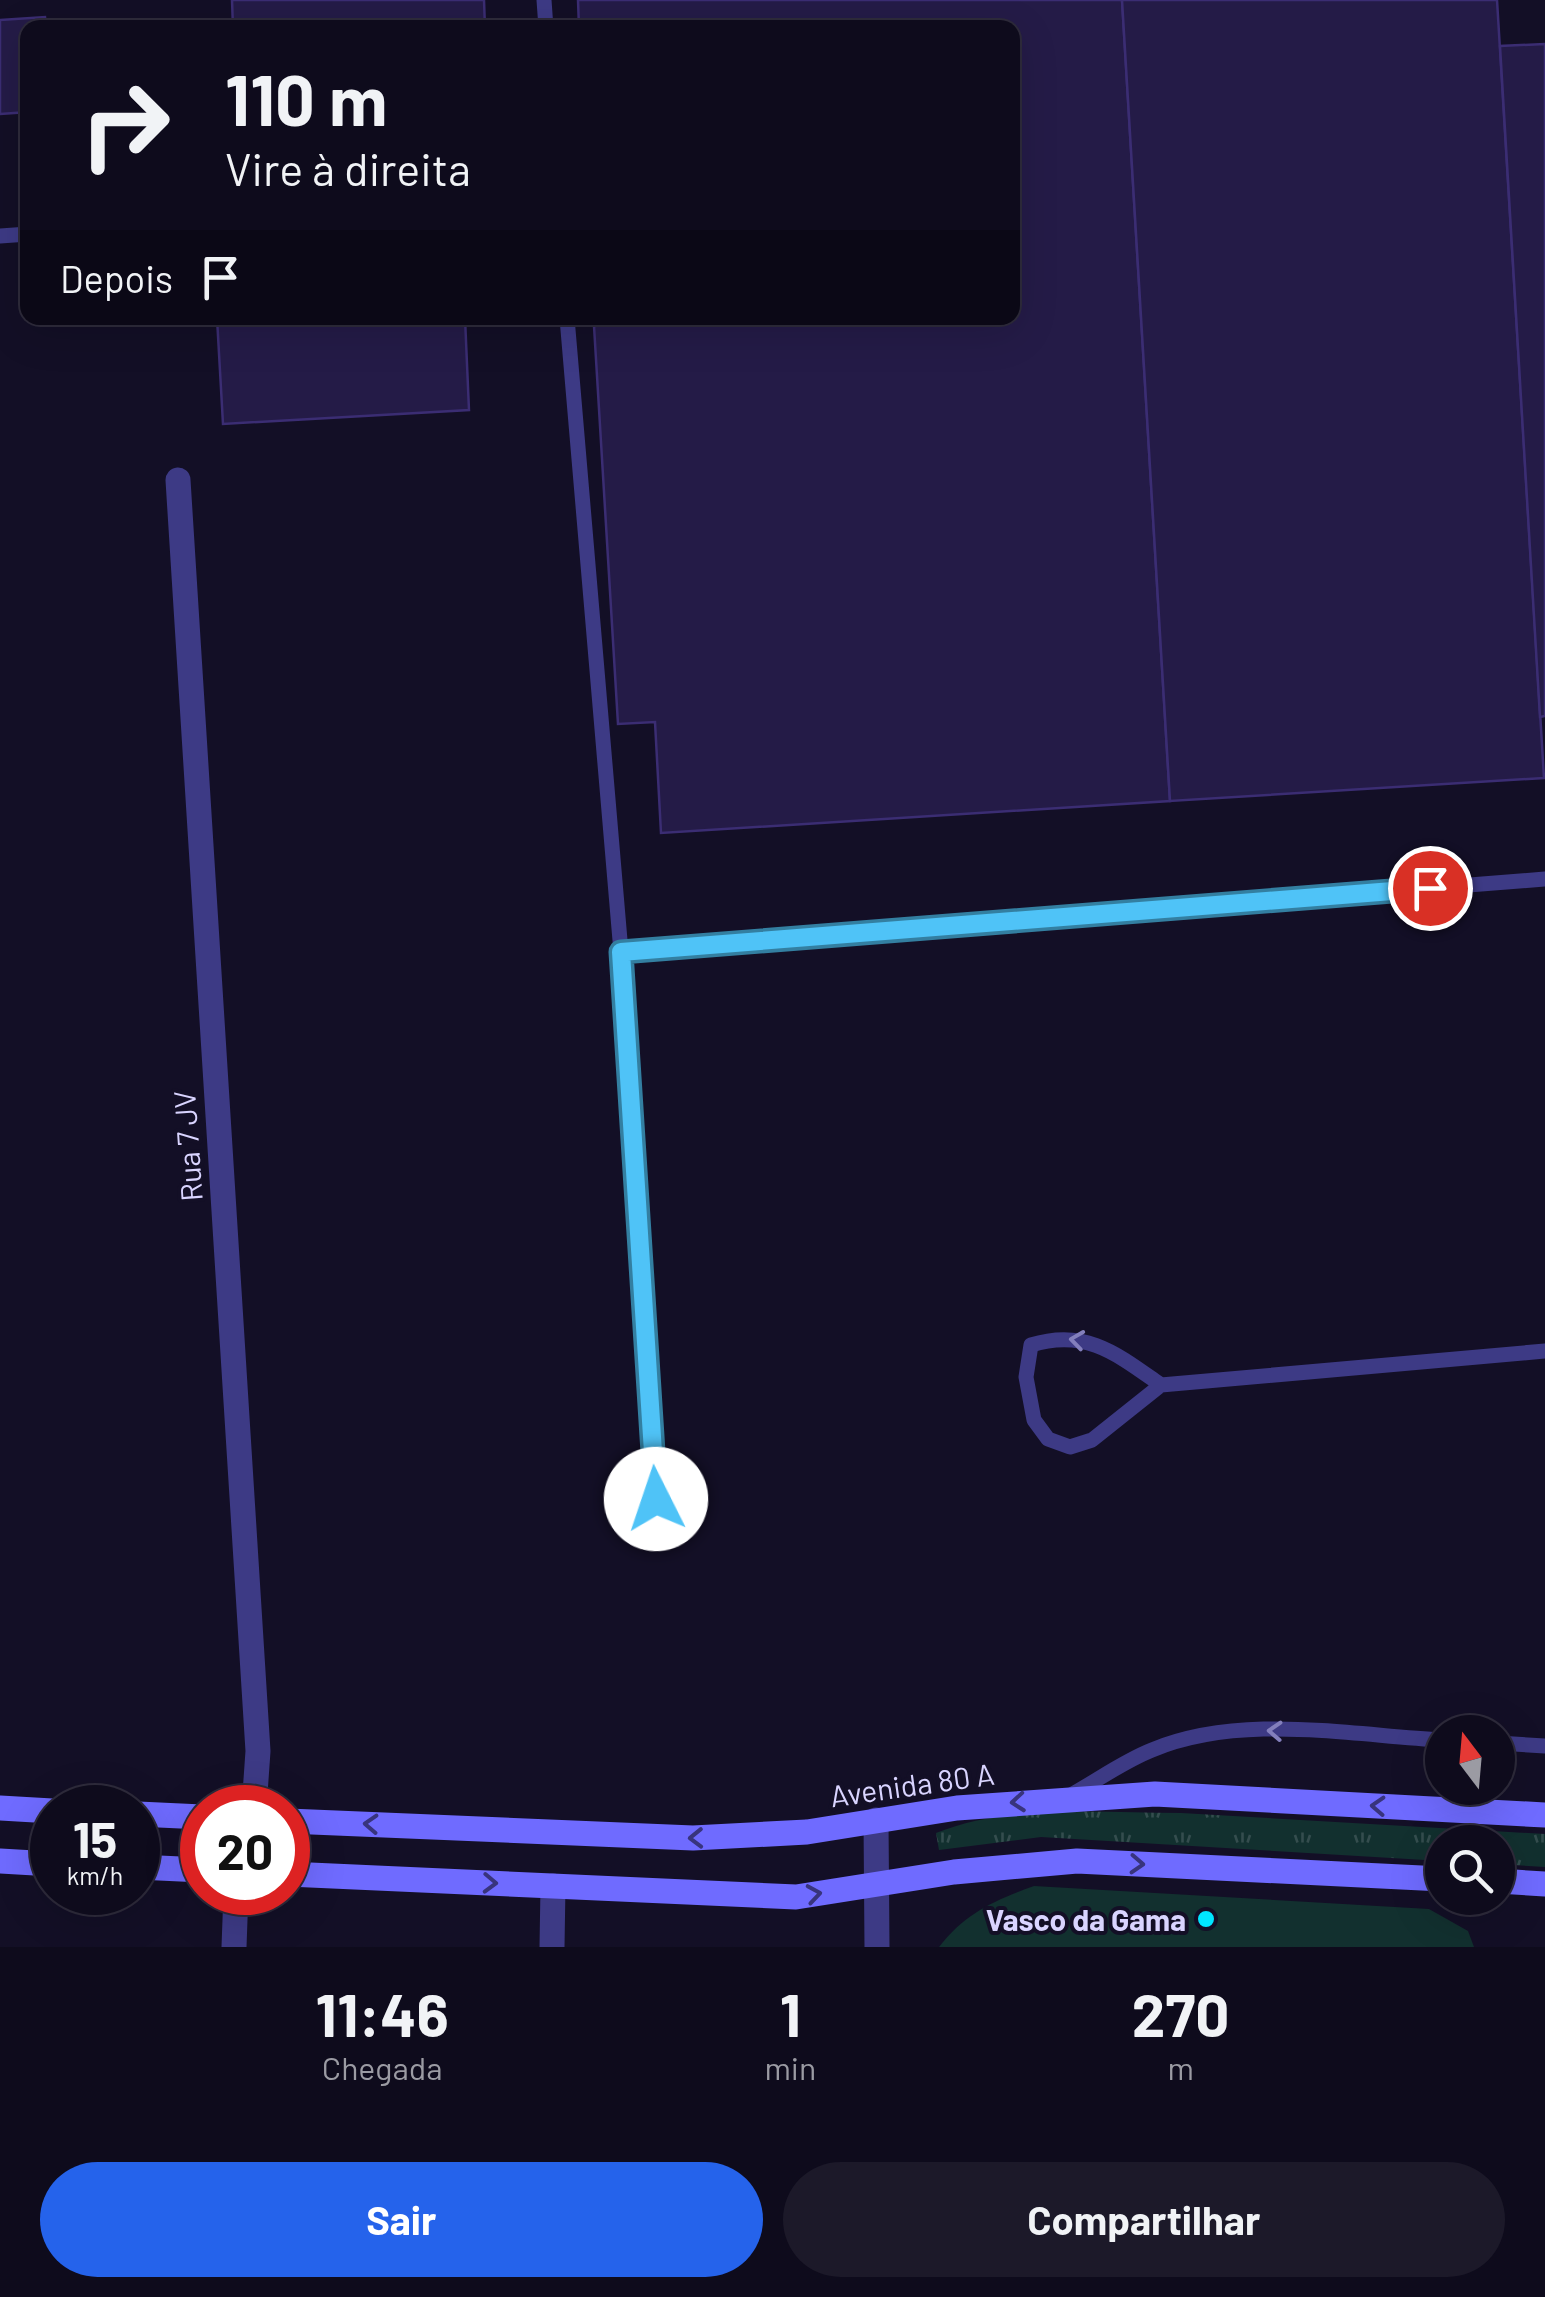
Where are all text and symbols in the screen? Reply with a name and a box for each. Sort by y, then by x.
text: 110 m [225,56,387,140]
icon: right [60,60,190,190]
text: Vire à direita [225,141,471,195]
icon: arrive [193,250,248,305]
text: Depois [60,255,173,301]
pin [1388,846,1473,931]
icon: arrive [1403,861,1458,916]
street label: Rua 7 JV [165,1089,209,1203]
one-way arrow [1068,1330,1084,1351]
position arrow [604,1447,708,1551]
north arrow [1425,1715,1515,1805]
map controls [1425,1715,1515,1915]
one-way arrow [1267,1721,1283,1742]
street label: Avenida 80 A [828,1755,996,1813]
speed limit sign: 20 [180,1785,310,1915]
one-way arrow [1010,1791,1026,1812]
one-way arrow [1369,1796,1385,1817]
text: 15 [73,1808,117,1868]
one-way arrow [363,1814,379,1835]
button: search [1425,1825,1515,1915]
one-way arrow [687,1827,703,1848]
one-way arrow [1129,1853,1145,1874]
text: km/h [67,1860,123,1890]
one-way arrow [482,1872,498,1893]
one-way arrow [806,1884,823,1905]
place label: Vasco da Gama [986,1901,1186,1937]
marker: Vasco da Gama [1195,1908,1217,1930]
text: 11:46 [316,1977,449,2049]
text: 1 [780,1977,801,2049]
text: 270 [1132,1977,1229,2049]
text: Chegada [322,2048,443,2086]
text: min [764,2048,816,2086]
text: m [1167,2048,1194,2086]
button: Sair [40,2162,763,2277]
button: Compartilhar [783,2162,1505,2277]

